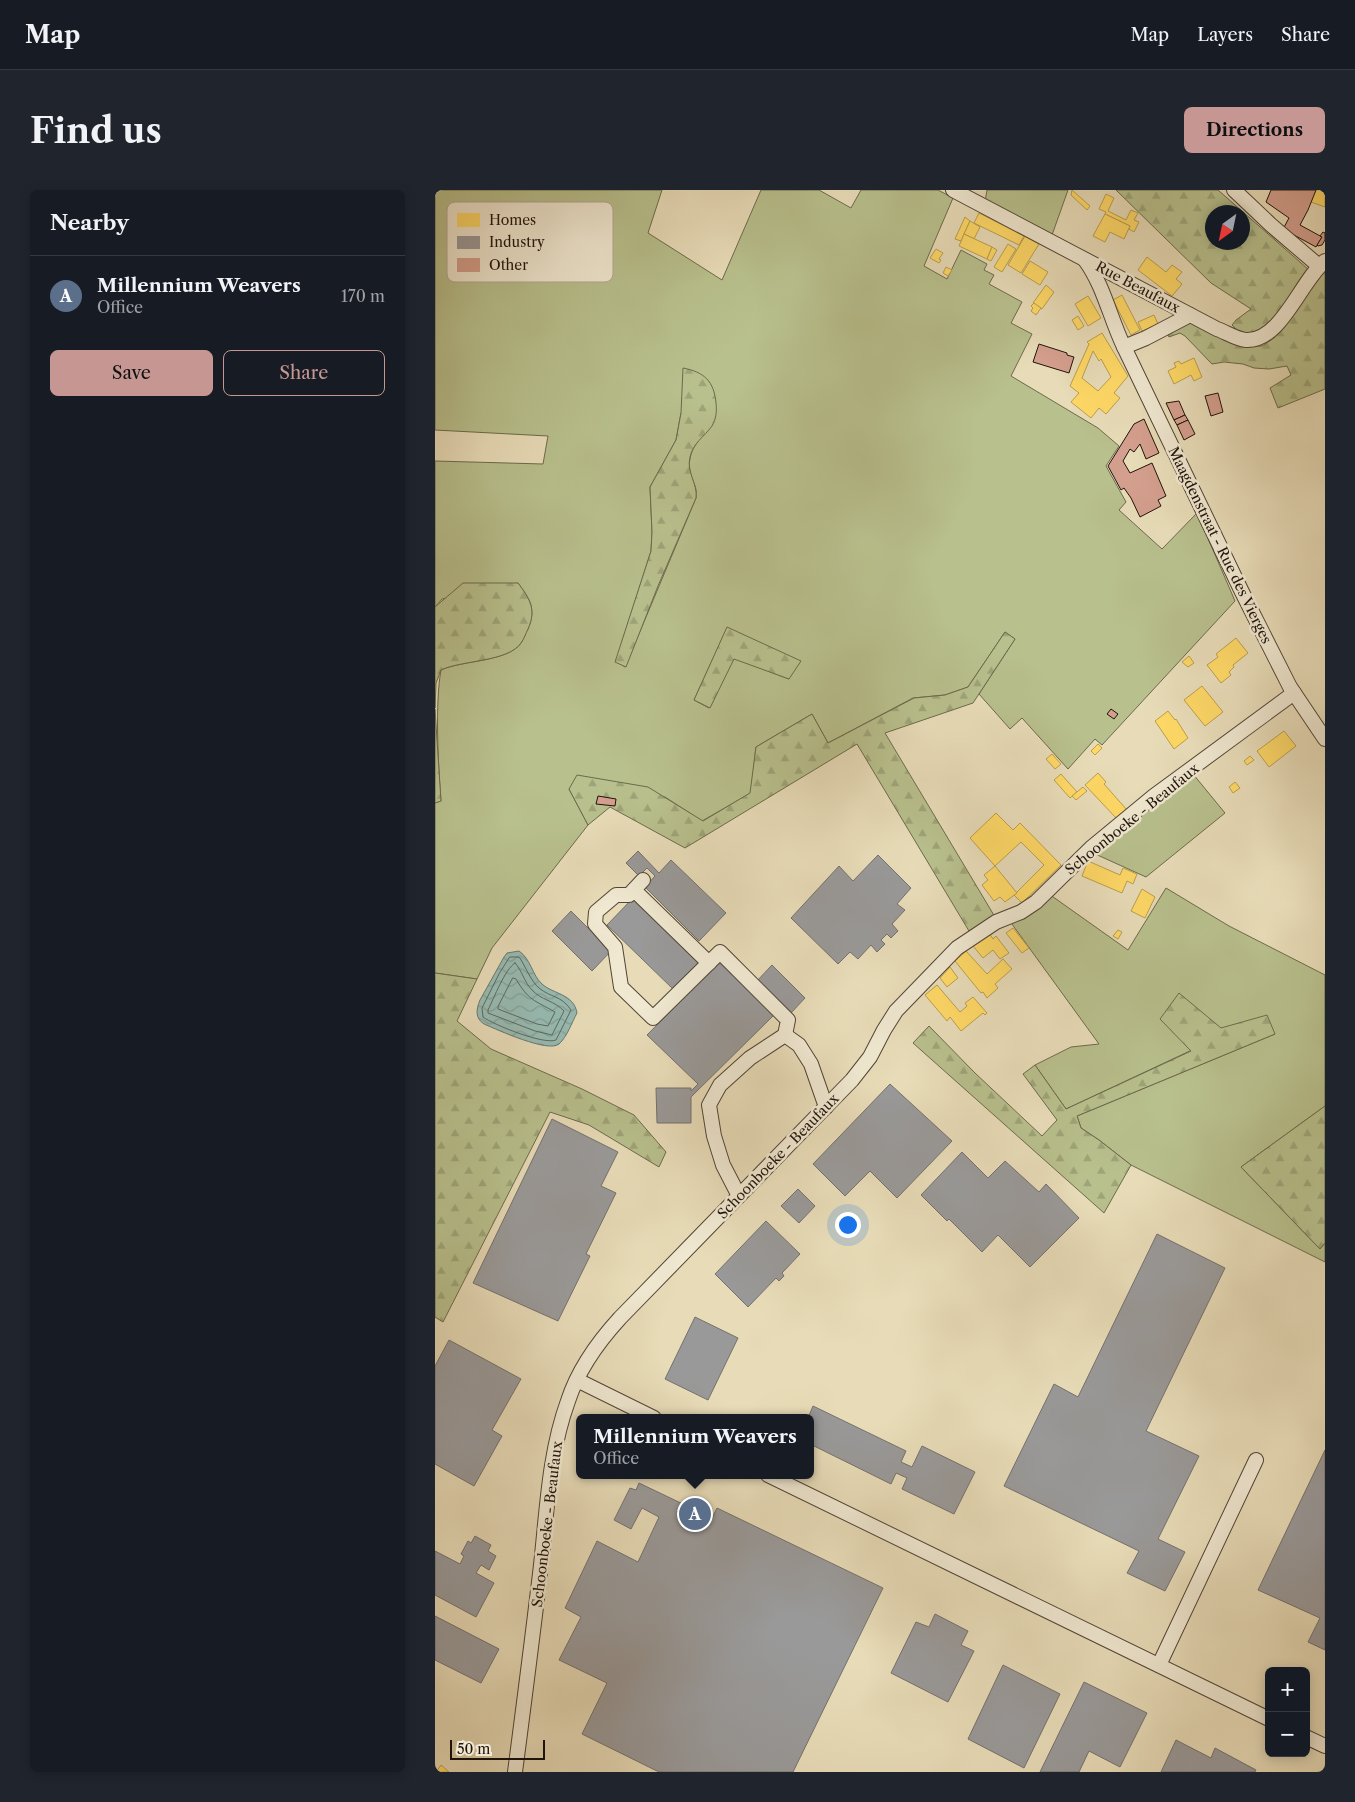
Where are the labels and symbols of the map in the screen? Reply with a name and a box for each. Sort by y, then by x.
legend [447,202,613,282]
north arrow [1205,205,1250,250]
text: Homes [489,211,536,229]
text: Industry [489,233,545,251]
text: Other [489,256,528,274]
street label: Rue Beaufaux [1093,257,1184,317]
street label: Maagdenstraat - Rue des Vierges [1164,444,1276,646]
street label: Schoonboeke - Beaufaux [1061,759,1203,879]
street label: Schoonboeke - Beaufaux [713,1089,843,1222]
your location [835,1212,861,1238]
street label: Schoonboeke - Beaufaux [528,1439,566,1608]
pin: A [679,1495,711,1533]
scale bar [450,1737,545,1760]

